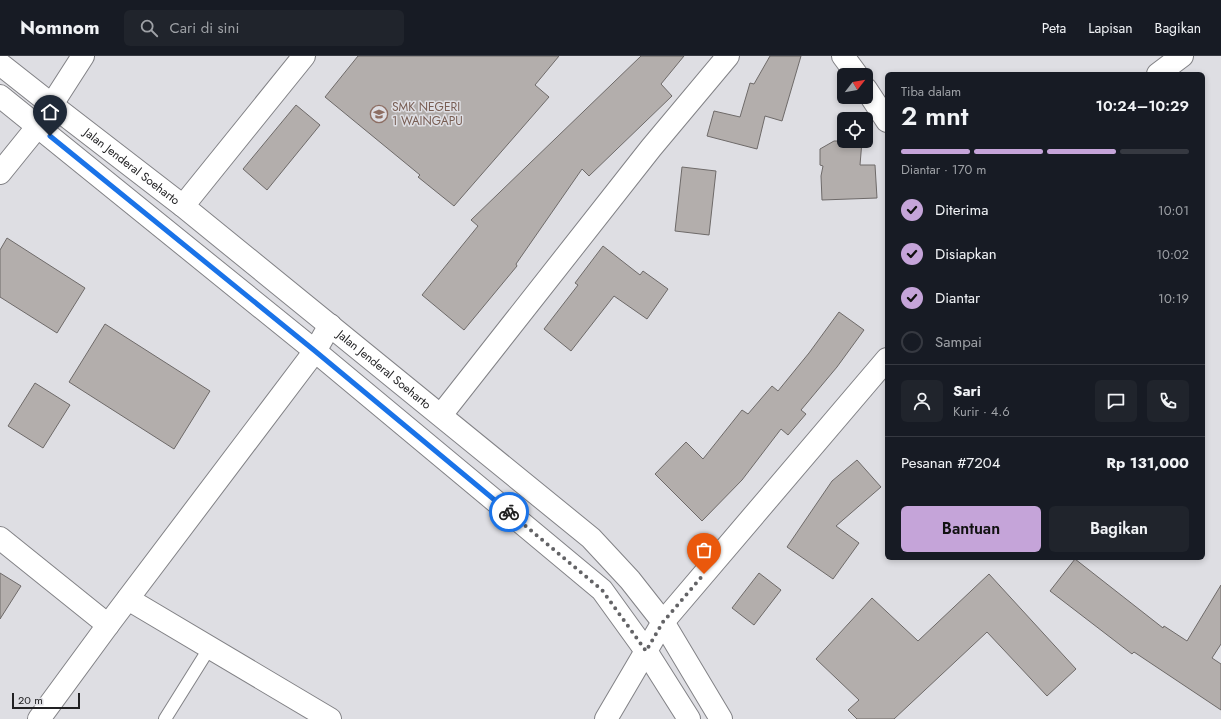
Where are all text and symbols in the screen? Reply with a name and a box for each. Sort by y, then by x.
search box [124,10,404,46]
text: Nomnom [20,14,100,41]
icon: search [138,17,160,39]
text: Cari di sini [170,17,239,39]
text: Peta [1042,18,1066,38]
text: Lapisan [1088,18,1133,38]
text: Bagikan [1155,18,1201,38]
north arrow [837,68,873,104]
map controls [837,68,873,148]
text: Tiba dalam [901,82,961,101]
pin [33,95,67,136]
text: 10:24–10:29 [1096,95,1189,117]
text: 2 mnt [901,97,968,135]
place label: SMK NEGERI 1 WAINGAPU [392,98,463,130]
icon: home [39,101,61,123]
school or university icon: SMK NEGERI 1 WAINGAPU [369,104,389,124]
button: locate [837,112,873,148]
street label: Jalan Jenderal Soeharto [78,123,184,210]
text: Diantar · 170 m [901,160,986,179]
icon: check [901,199,923,221]
text: Diterima [935,199,988,221]
text: 10:01 [1158,201,1189,220]
icon: check [901,243,923,265]
text: Disiapkan [935,243,997,265]
text: 10:02 [1156,245,1189,264]
icon: check [901,287,923,309]
text: Diantar [935,287,980,309]
text: 10:19 [1158,289,1189,308]
street label: Jalan Jenderal Soeharto [332,325,436,414]
text: Sampai [935,331,982,353]
button: person [901,380,943,422]
text: Sari [953,380,981,402]
button: chat [1095,380,1137,422]
button: phone [1147,380,1189,422]
text: Kurir · 4.6 [953,402,1010,421]
text: Pesanan #7204 [901,452,1000,474]
text: Rp 131,000 [1106,452,1189,474]
courier [489,492,529,532]
icon: bike [498,501,520,523]
button: Bantuan [901,506,1041,552]
button: Bagikan [1049,506,1189,552]
pin [687,533,721,574]
icon: bag [693,539,715,561]
scale bar [12,691,80,710]
text: 20 m [18,692,43,708]

